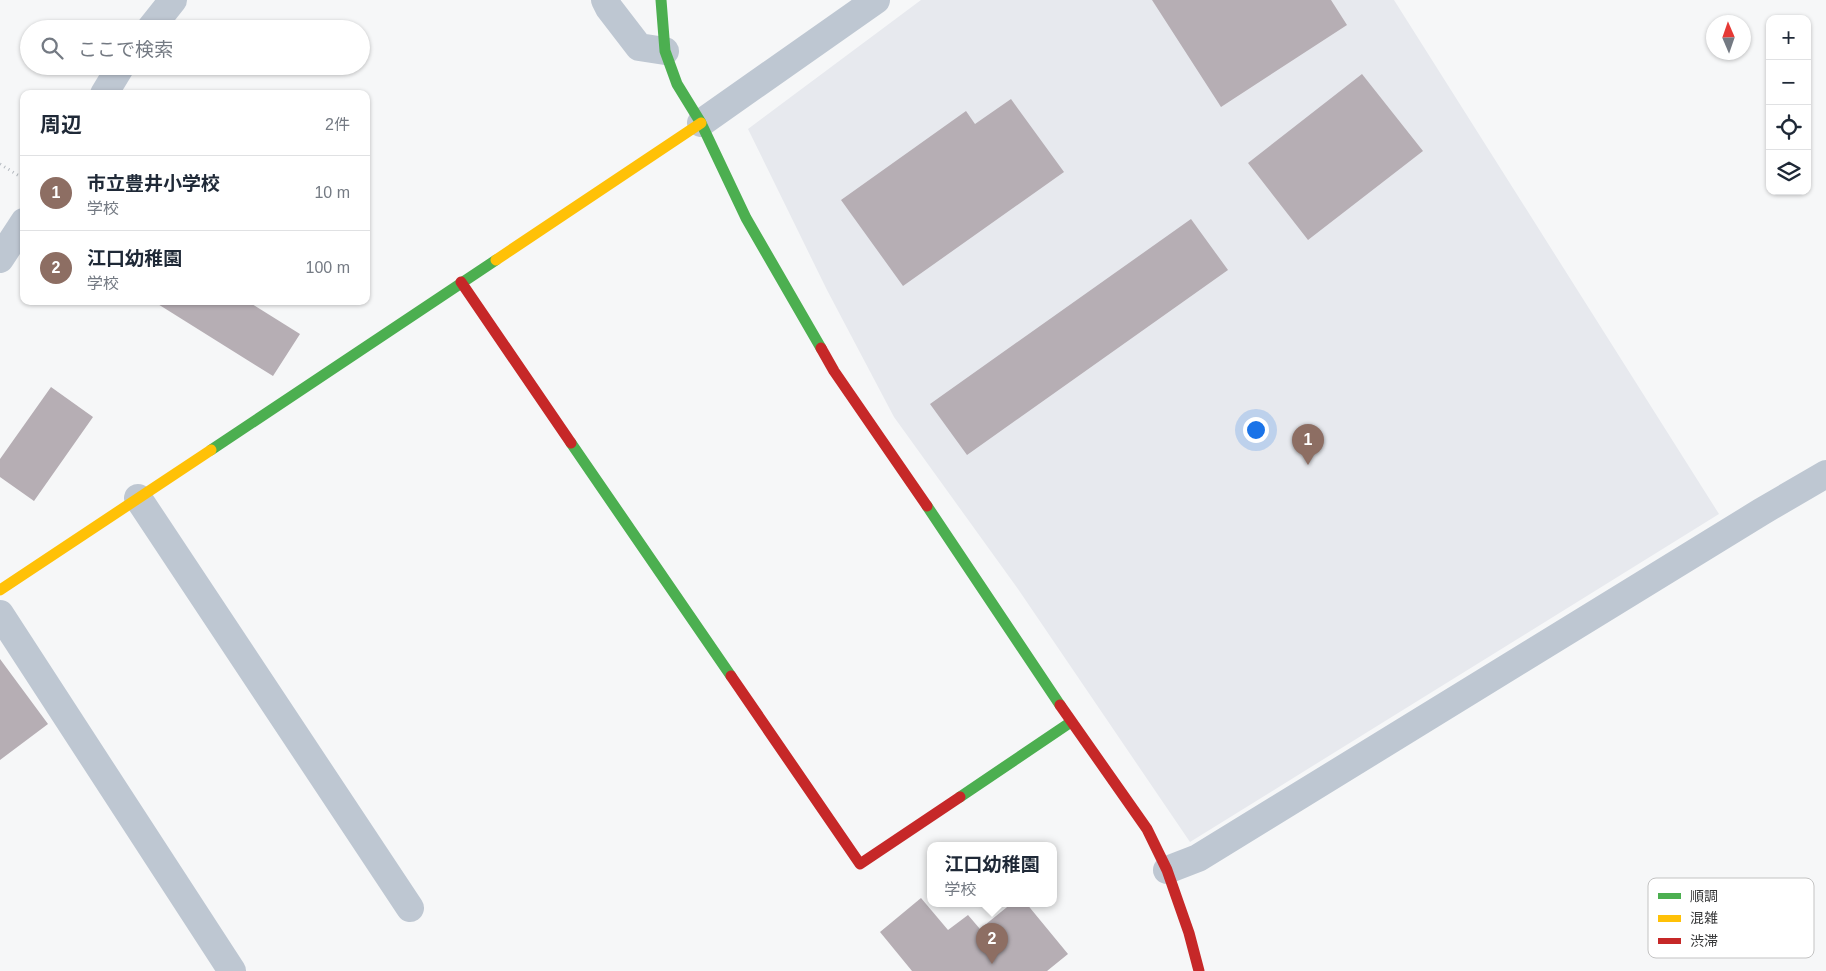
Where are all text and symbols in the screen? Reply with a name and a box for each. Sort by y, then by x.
north arrow [1706,15,1751,60]
map controls [1766,15,1811,195]
button: + [1766,15,1811,60]
search box [20,20,370,75]
icon: search [38,34,66,62]
text: ここで検索 [78,39,173,60]
button: − [1766,60,1811,105]
button: locate [1766,105,1811,150]
text: 周辺 [40,113,82,136]
text: 2件 [325,116,350,133]
button: layers [1766,150,1811,195]
text: 市立豊井小学校 [87,173,220,194]
text: 1 [52,184,60,201]
text: 10 m [314,184,350,201]
text: 学校 [87,200,119,217]
text: 江口幼稚園 [87,248,182,269]
text: 2 [52,259,60,276]
text: 100 m [306,259,350,276]
text: 学校 [87,275,119,292]
your location [1243,417,1269,443]
pin: 1 [1292,424,1324,465]
popup [927,842,1057,907]
text: 江口幼稚園 [944,854,1040,875]
legend [1648,878,1814,958]
text: 学校 [944,881,977,898]
text: 順調 [1690,888,1718,904]
text: 混雑 [1690,910,1718,926]
pin: 2 [976,923,1008,964]
text: 渋滞 [1690,933,1718,949]

